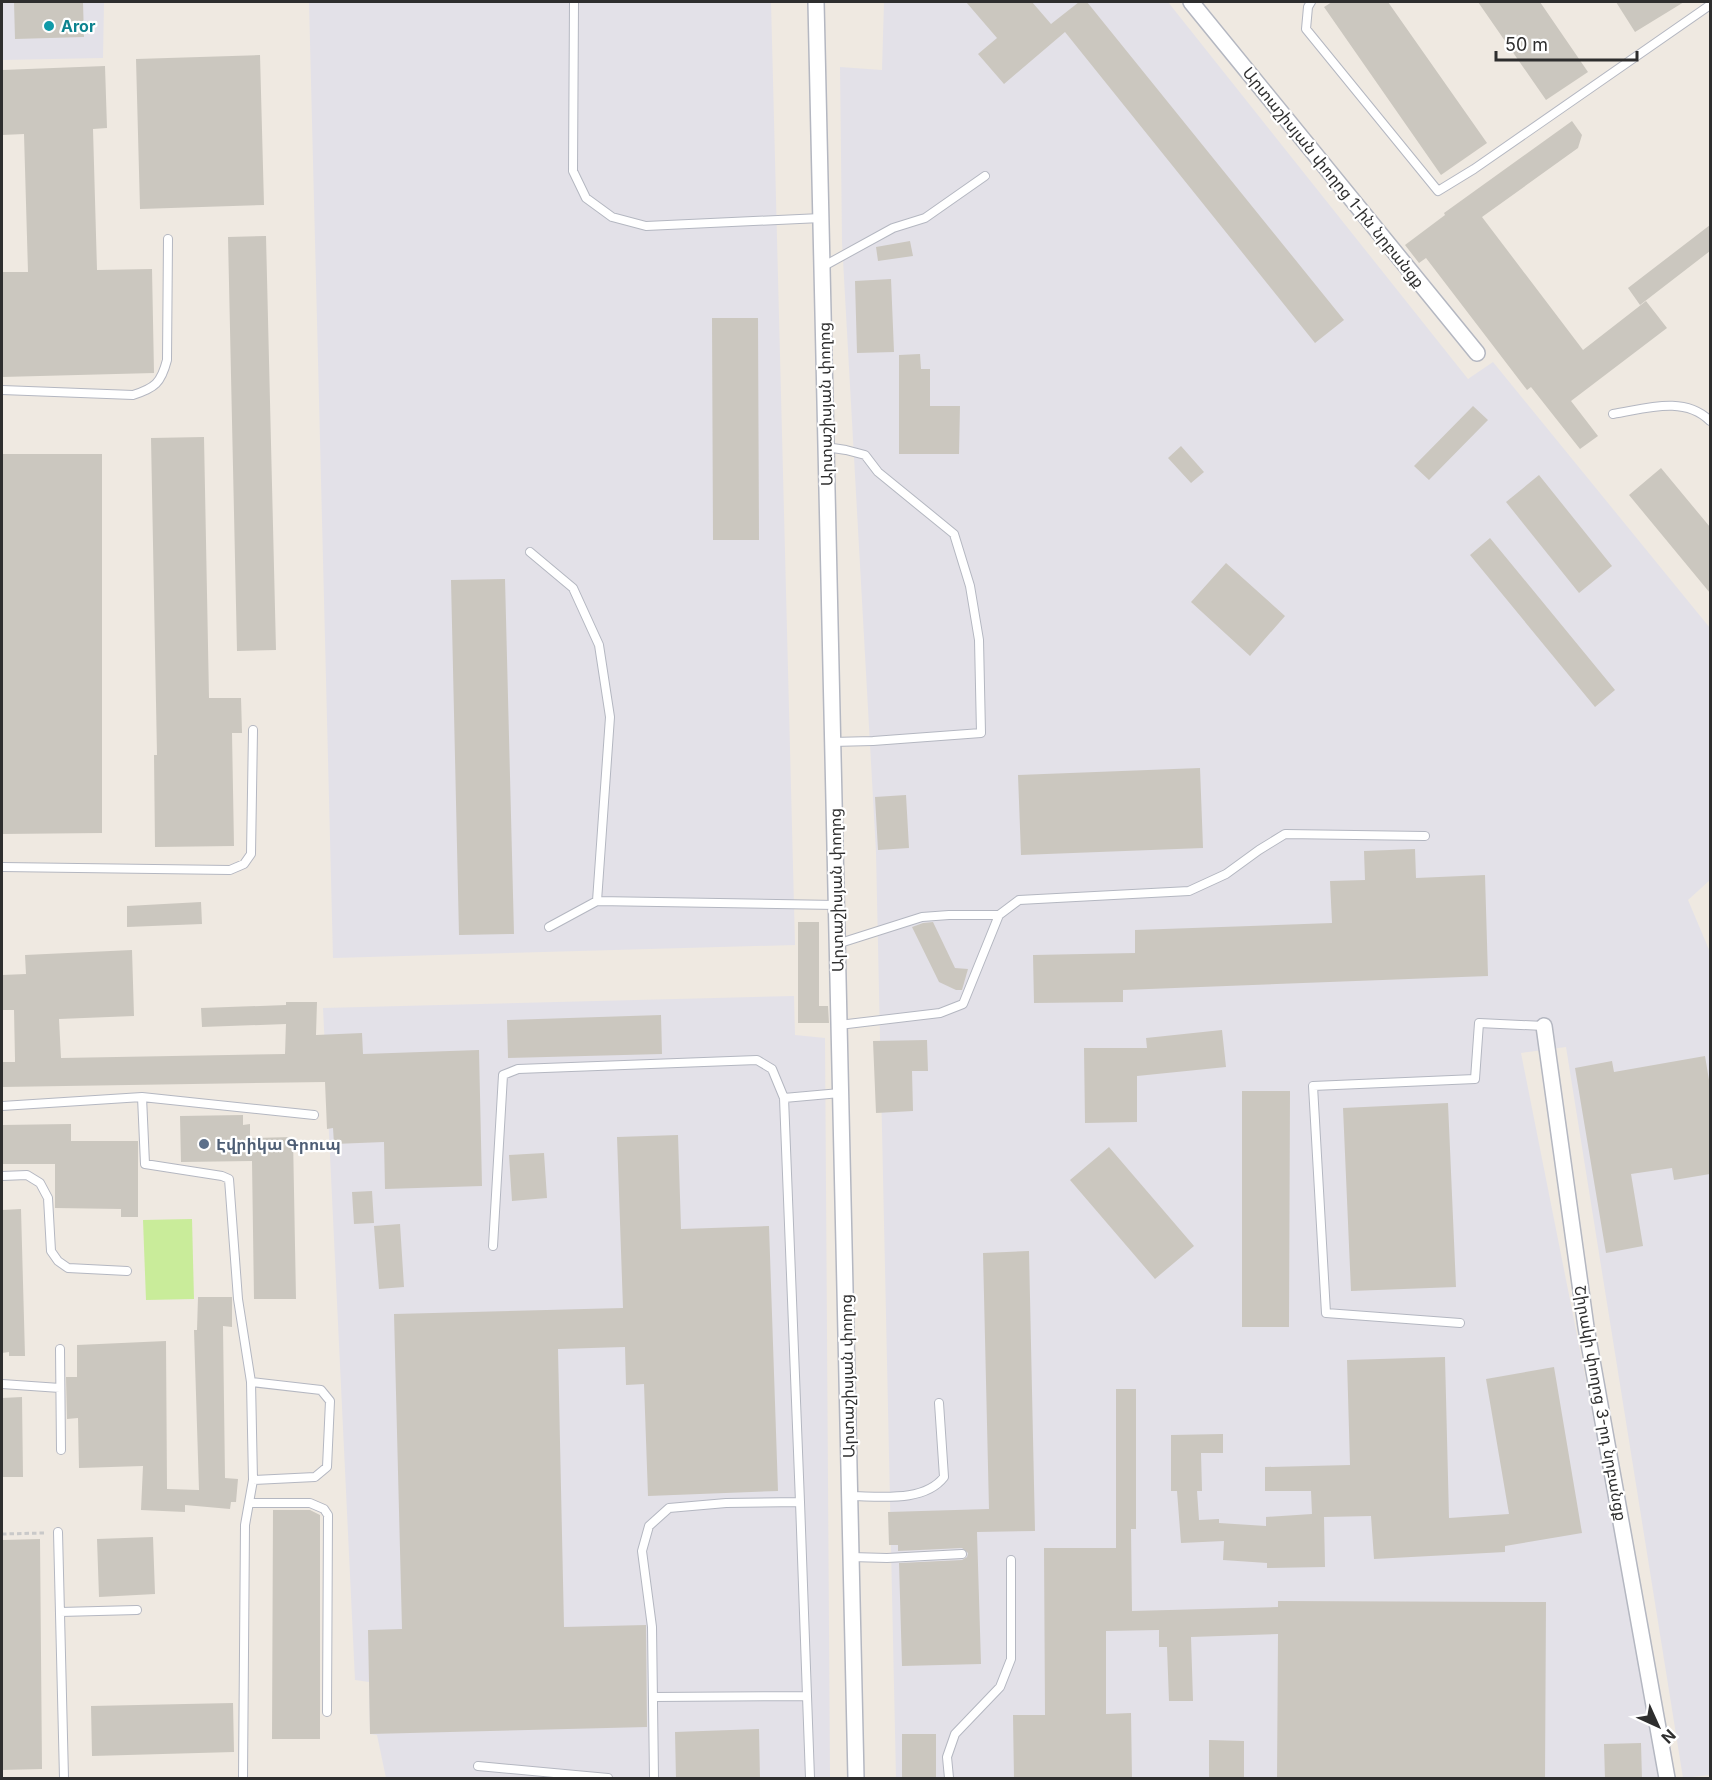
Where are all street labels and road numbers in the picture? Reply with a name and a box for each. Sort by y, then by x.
street label: Արտաշիսյան փողոց 1-ին նրբանցք [1239,63,1429,291]
street label: Արտաշիսյան փողոց [814,322,836,486]
street label: Արտաշիսյան փողոց [825,808,847,972]
street label: Շիրակի փողոց 3-րդ նրբանցք [1570,1284,1632,1522]
street label: Արտաշիսյան փողոց [836,1294,858,1458]

